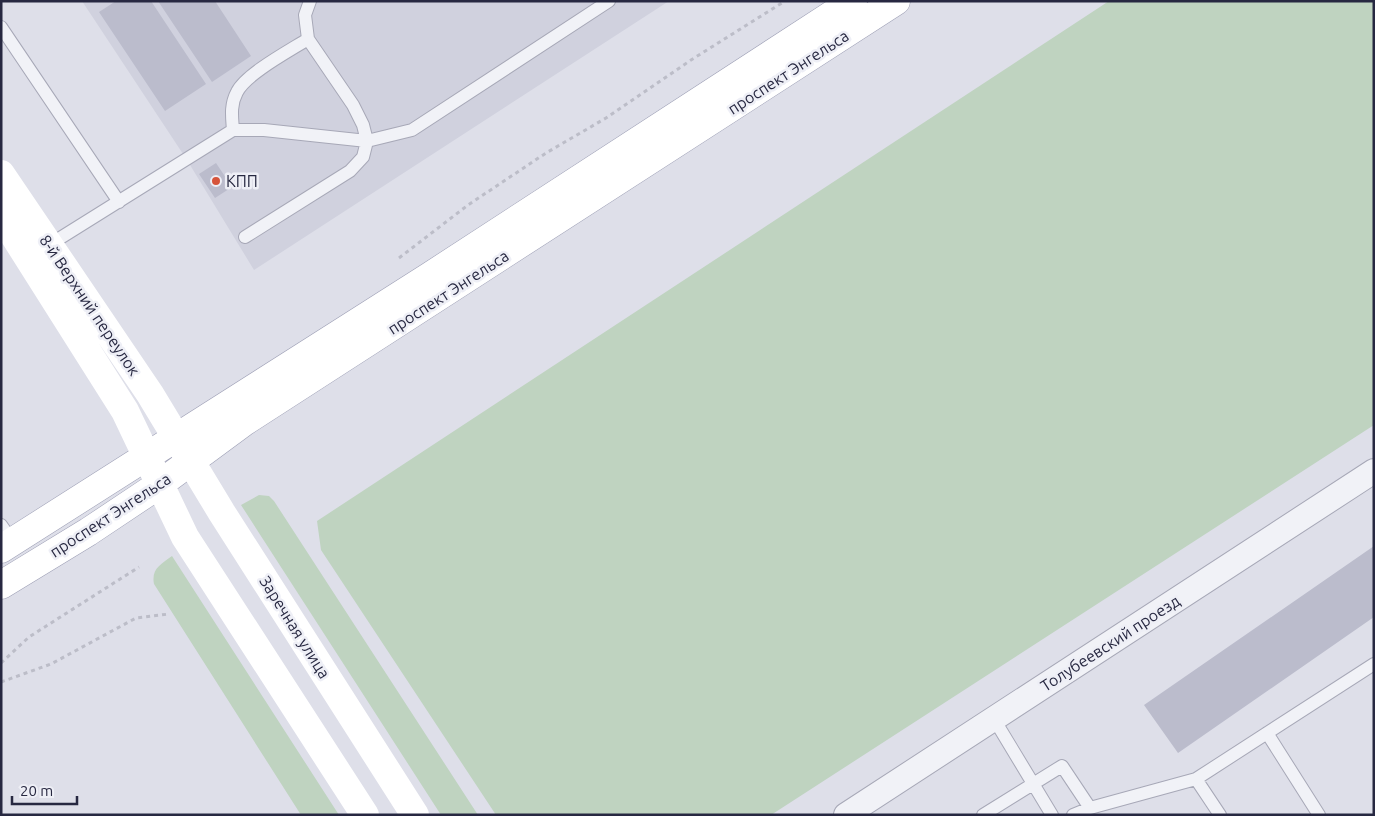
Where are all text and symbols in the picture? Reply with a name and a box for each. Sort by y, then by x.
street label: проспект Энгельса [724,26,852,118]
place label: КПП [226,172,258,190]
marker: КПП [210,175,222,187]
street label: 8-й Верхний переулок [36,231,144,379]
street label: проспект Энгельса [384,246,512,338]
street label: проспект Энгельса [46,469,174,561]
street label: Заречная улица [256,572,334,682]
street label: Толубеевский проезд [1037,591,1183,695]
scale bar [12,774,78,806]
text: 20 m [20,782,53,799]

